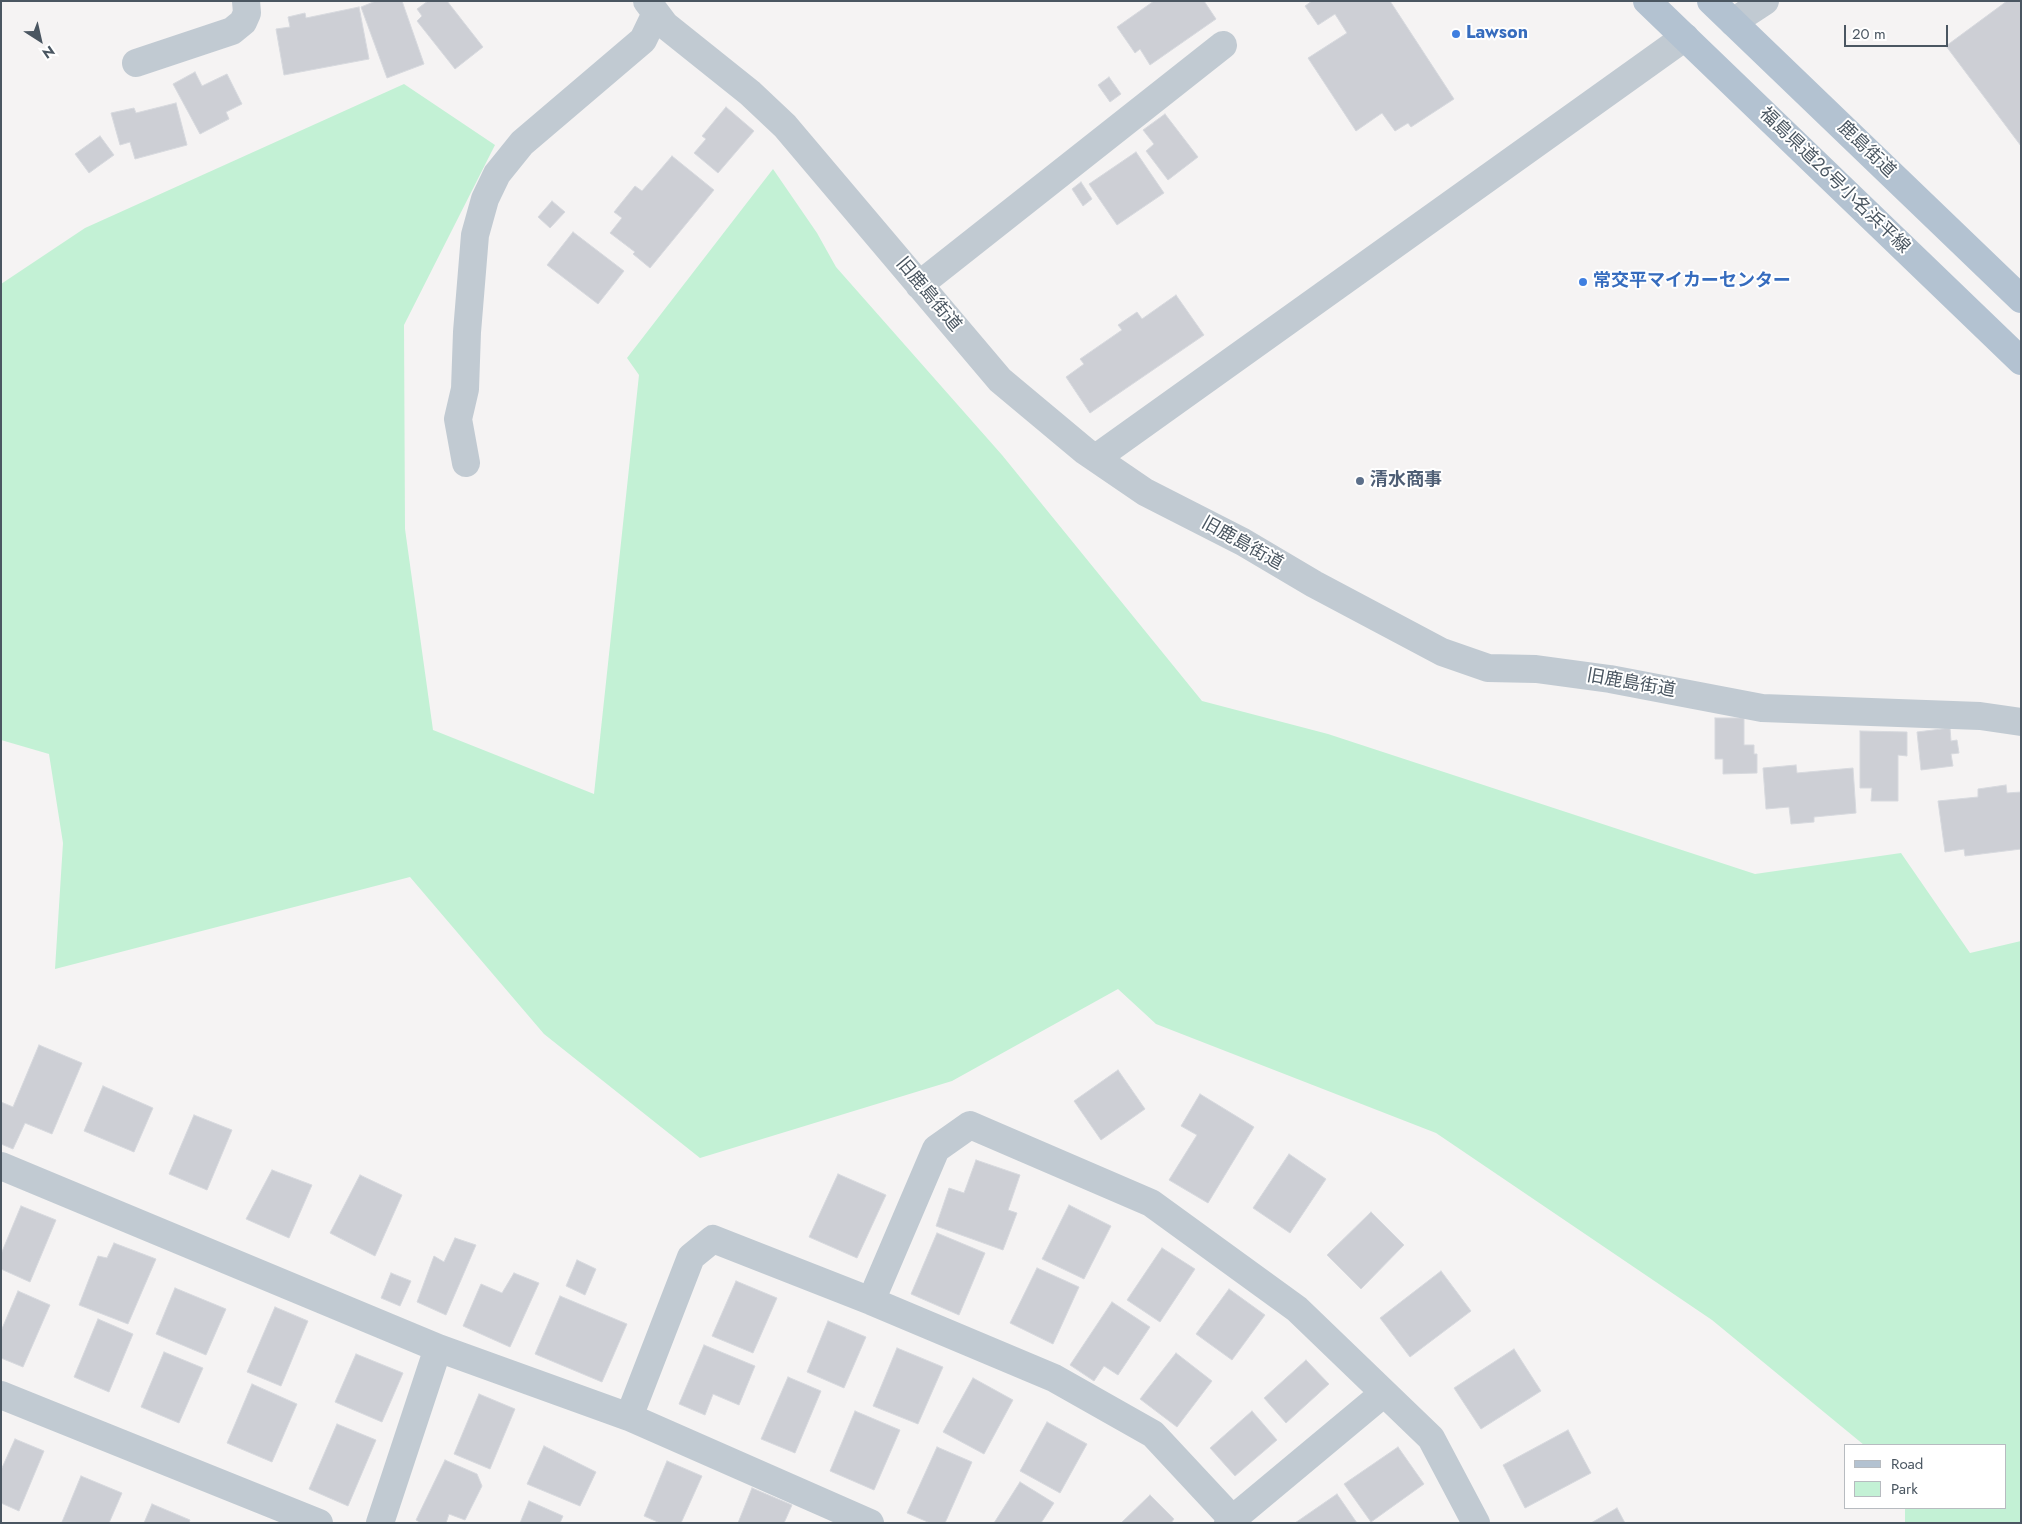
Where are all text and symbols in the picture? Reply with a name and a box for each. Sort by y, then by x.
north arrow [15,15,65,65]
scale bar [1847,15,1951,47]
place label: Lawson [1466,23,1528,45]
text: 20 m [1852,23,1886,45]
marker: Lawson [1450,28,1462,40]
text: N [38,41,59,64]
street label: 福島県道26号小名浜平線 [1754,104,1914,258]
street label: 鹿島街道 [1833,117,1899,183]
street label: 旧鹿島街道 [891,254,965,336]
place label: 常交平マイカーセンター [1593,271,1791,293]
marker: 常交平マイカーセンター [1577,276,1589,288]
place label: 清水商事 [1370,470,1442,492]
marker: 清水商事 [1354,475,1366,487]
street label: 旧鹿島街道 [1197,513,1287,575]
street label: 旧鹿島街道 [1585,666,1677,702]
legend [1844,1444,2007,1509]
text: Road [1891,1453,1923,1475]
text: Park [1891,1478,1918,1500]

